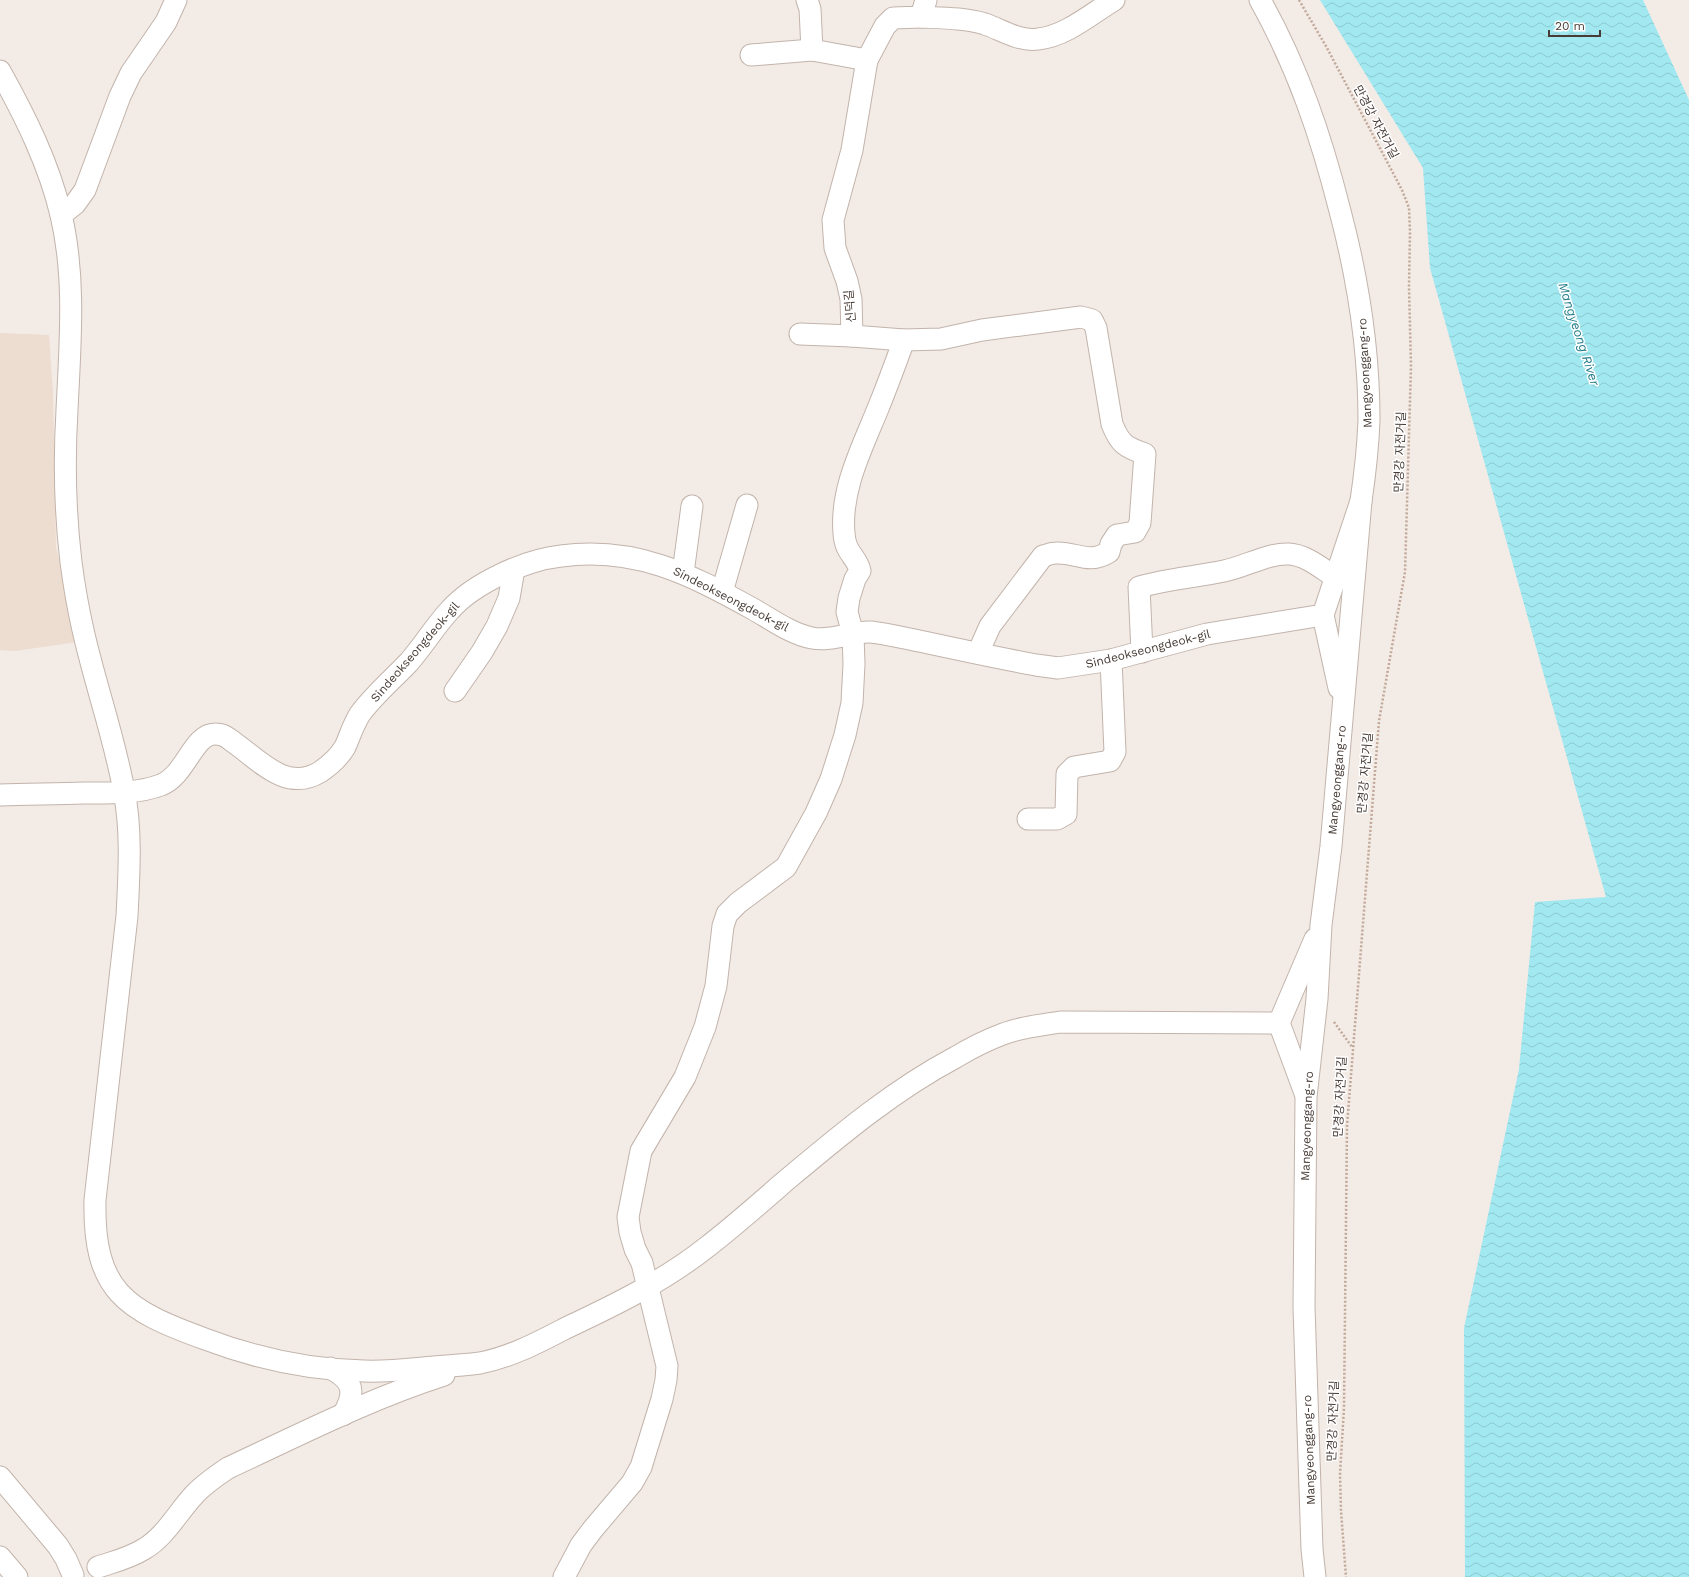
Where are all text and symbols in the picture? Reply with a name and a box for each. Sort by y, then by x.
scale bar [1549,12,1600,38]
text: 20 m [1555,19,1585,33]
street label: 만경강 자전거길 [1351,83,1401,161]
water label: Mangyeong River [1555,281,1603,388]
street label: 신덕길 [842,289,858,323]
street label: Mangyeonggang-ro [1355,318,1375,428]
street label: 만경강 자전거길 [1392,411,1408,493]
street label: Sindeokseongdeok-gil [671,564,791,634]
street label: Sindeokseongdeok-gil [368,599,462,705]
street label: Sindeokseongdeok-gil [1084,627,1212,671]
street label: Mangyeonggang-ro [1325,725,1349,835]
street label: 만경강 자전거길 [1354,732,1376,814]
street label: 만경강 자전거길 [1331,1056,1349,1138]
street label: Mangyeonggang-ro [1298,1071,1316,1181]
street label: 만경강 자전거길 [1325,1380,1341,1462]
street label: Mangyeonggang-ro [1300,1395,1318,1505]

